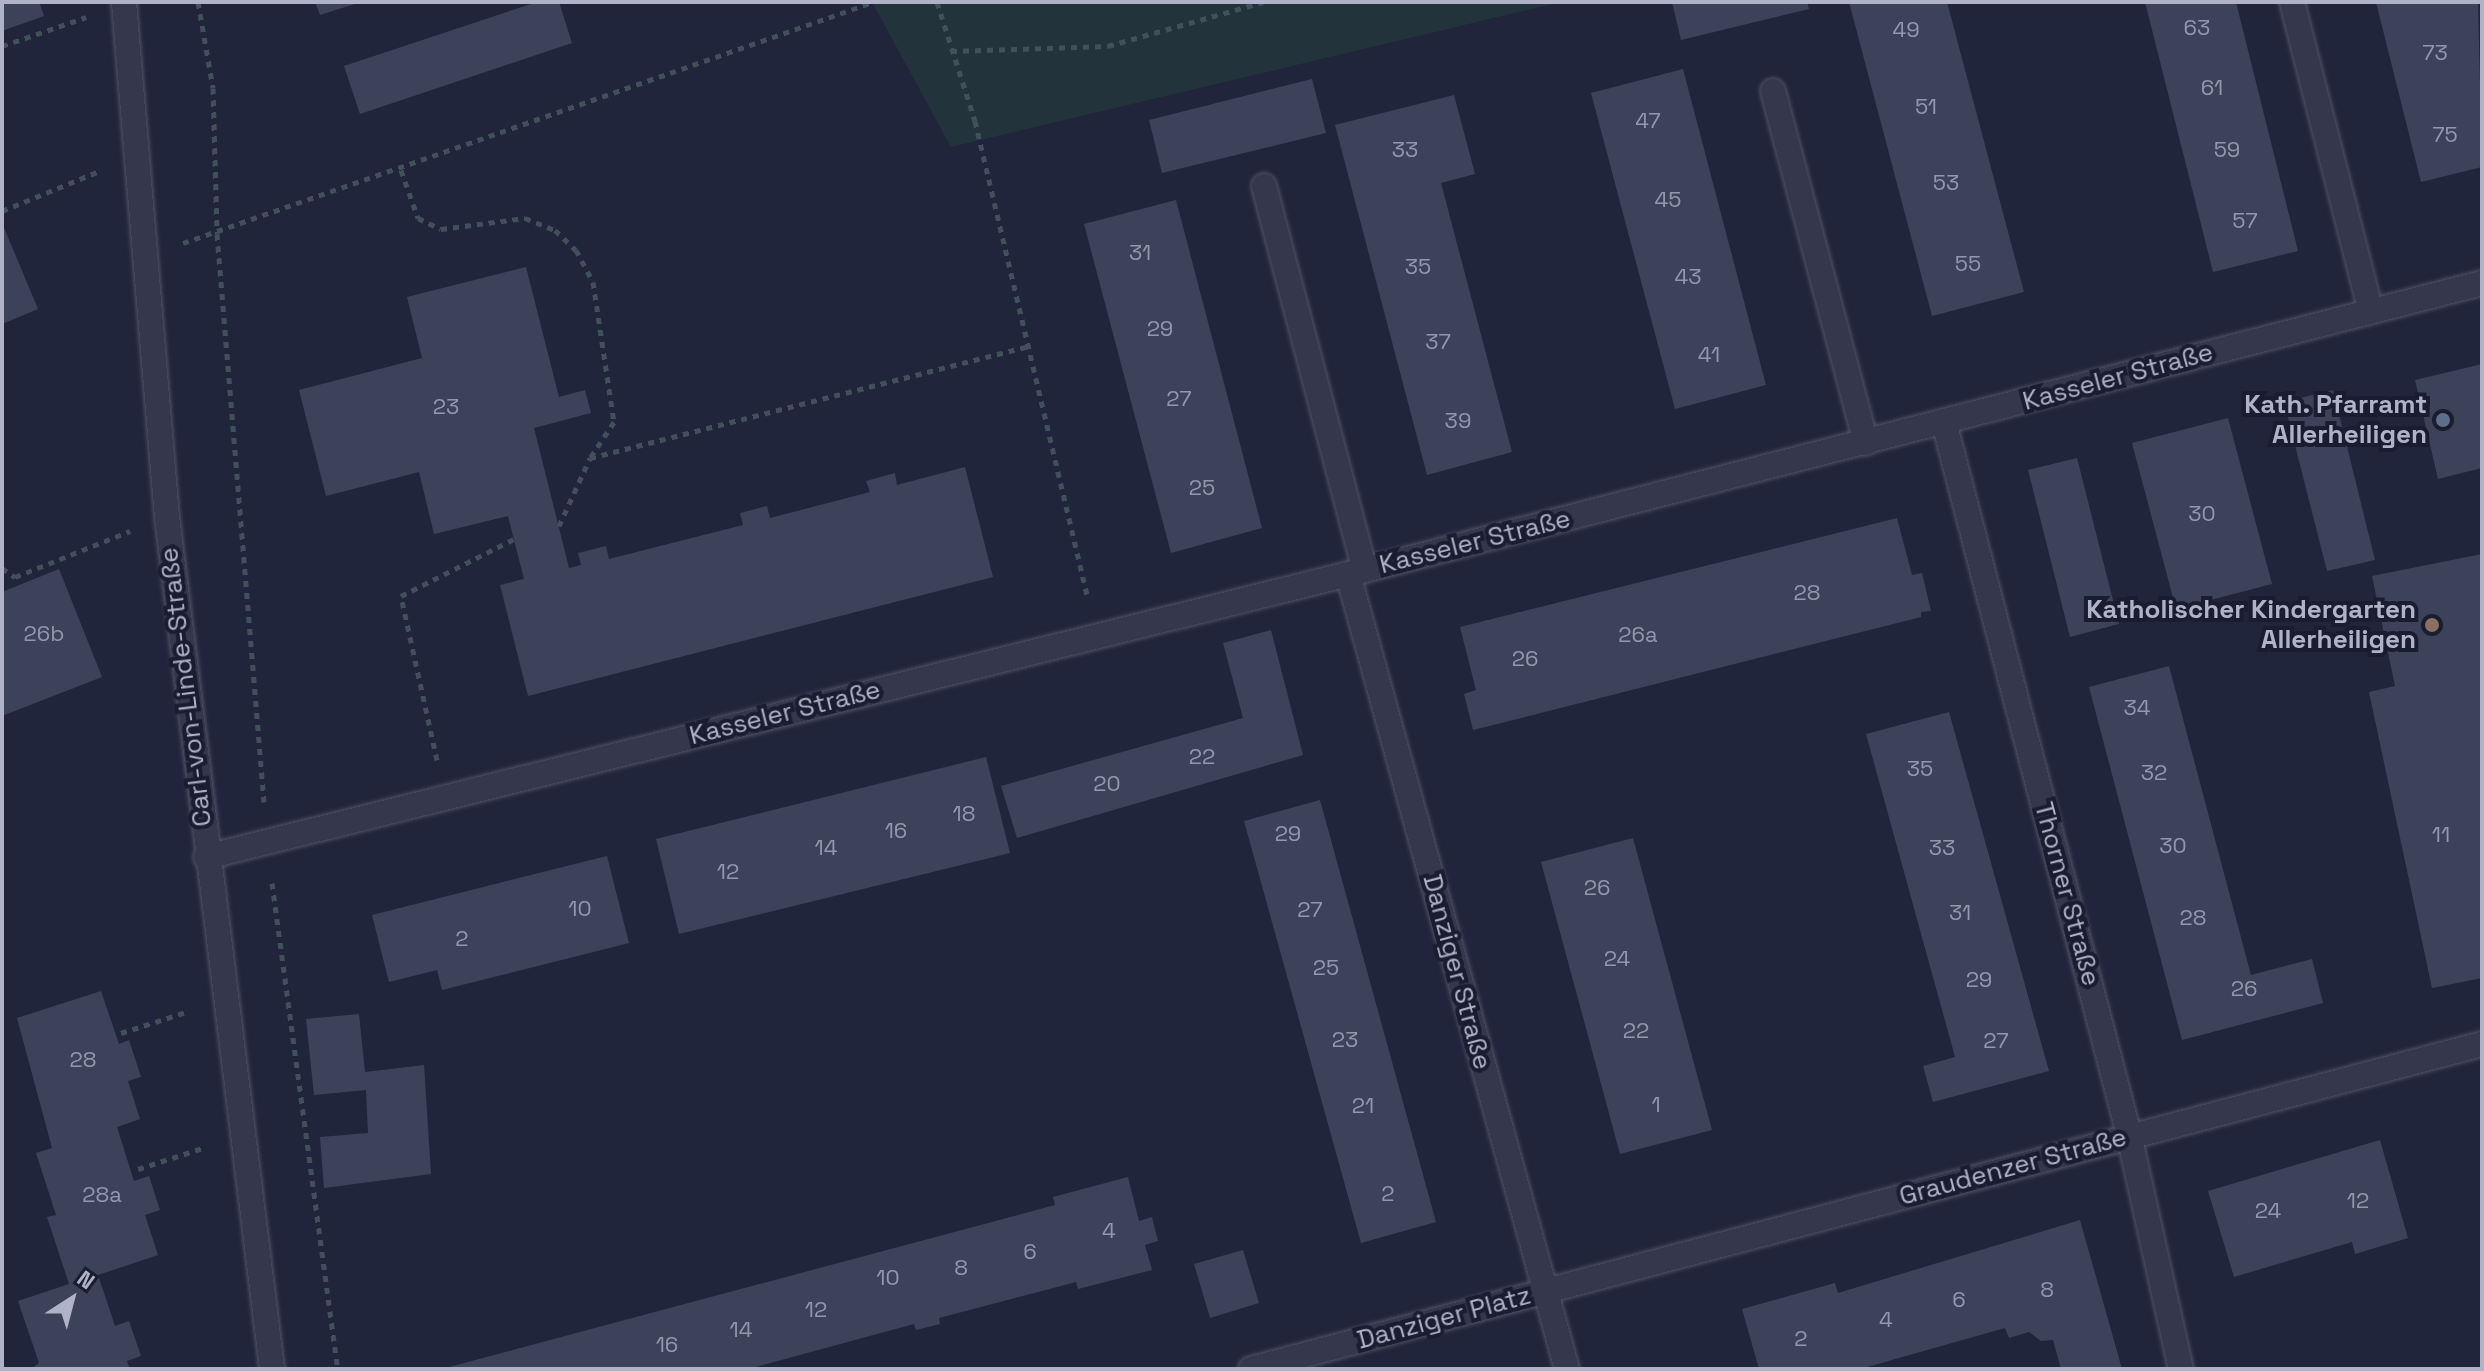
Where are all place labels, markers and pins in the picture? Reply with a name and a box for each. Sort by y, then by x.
place label: Kath. Pfarramt Allerheiligen [2244,389,2427,450]
marker: Kath. Pfarramt Allerheiligen [2434,411,2452,429]
place label: Katholischer Kindergarten Allerheiligen [2086,594,2416,656]
marker: Katholischer Kindergarten Allerheiligen [2423,616,2441,634]

